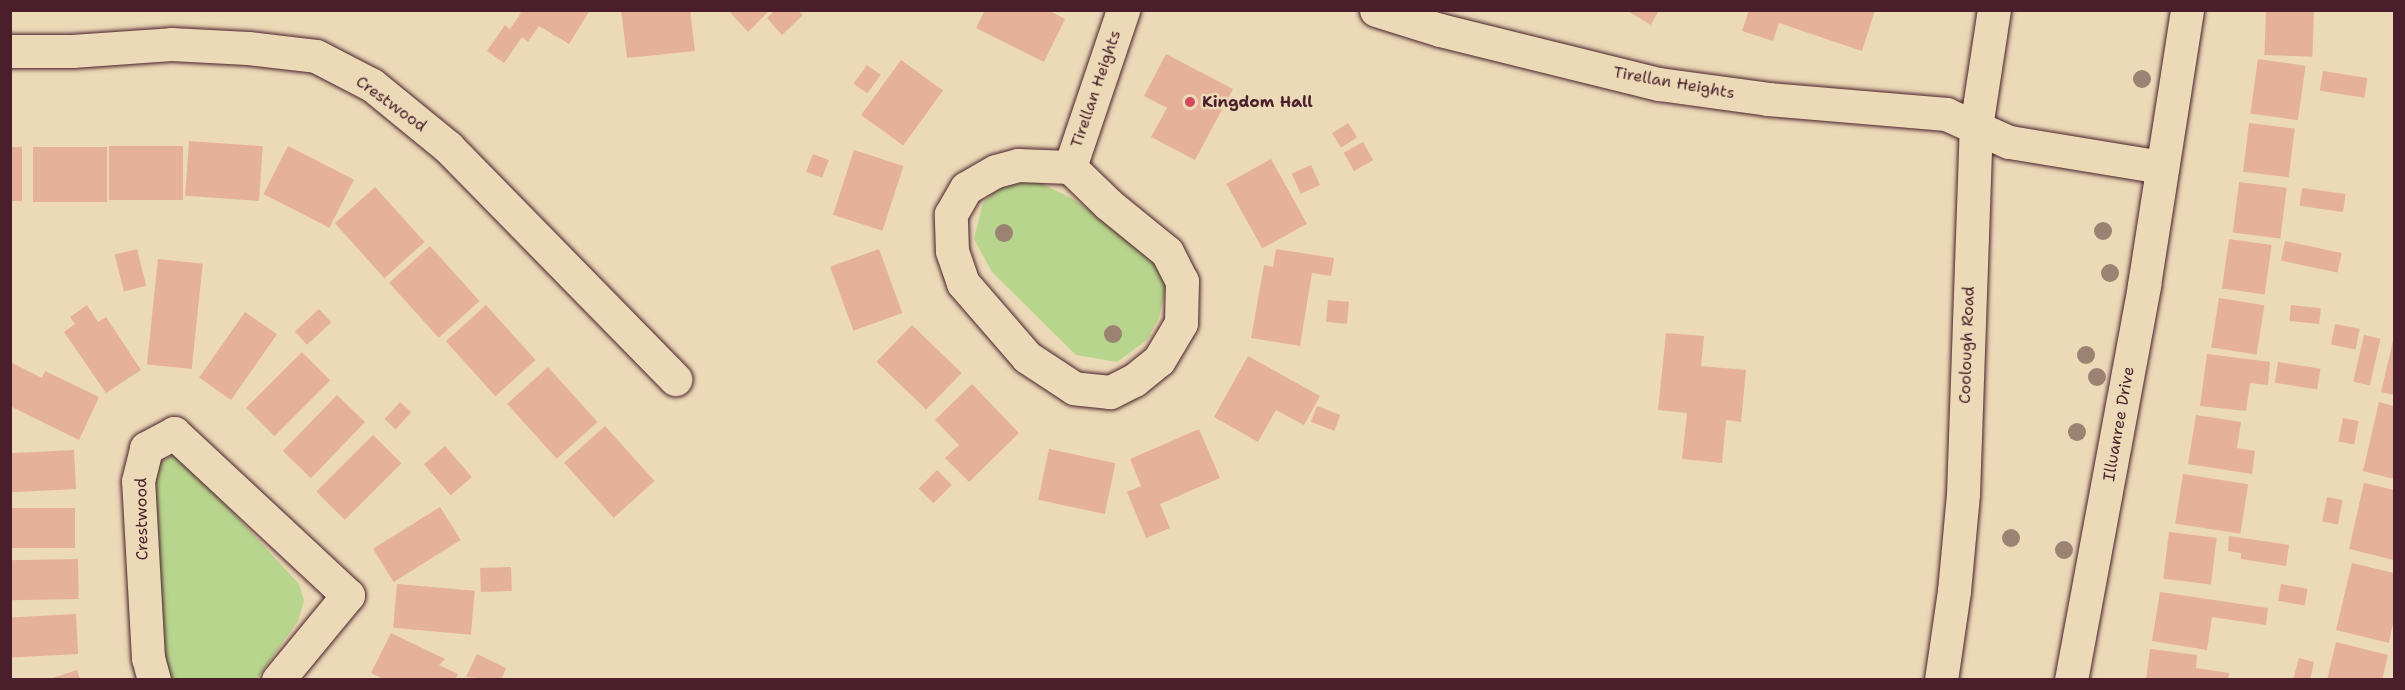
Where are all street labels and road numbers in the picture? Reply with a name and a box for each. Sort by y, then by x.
street label: Tirellan Heights [1067,28,1125,150]
street label: Tirellan Heights [1612,63,1736,103]
street label: Crestwood [352,72,430,136]
street label: Coolough Road [1955,286,1979,404]
street label: Illuanree Drive [2099,365,2139,483]
street label: Crestwood [132,478,152,560]

